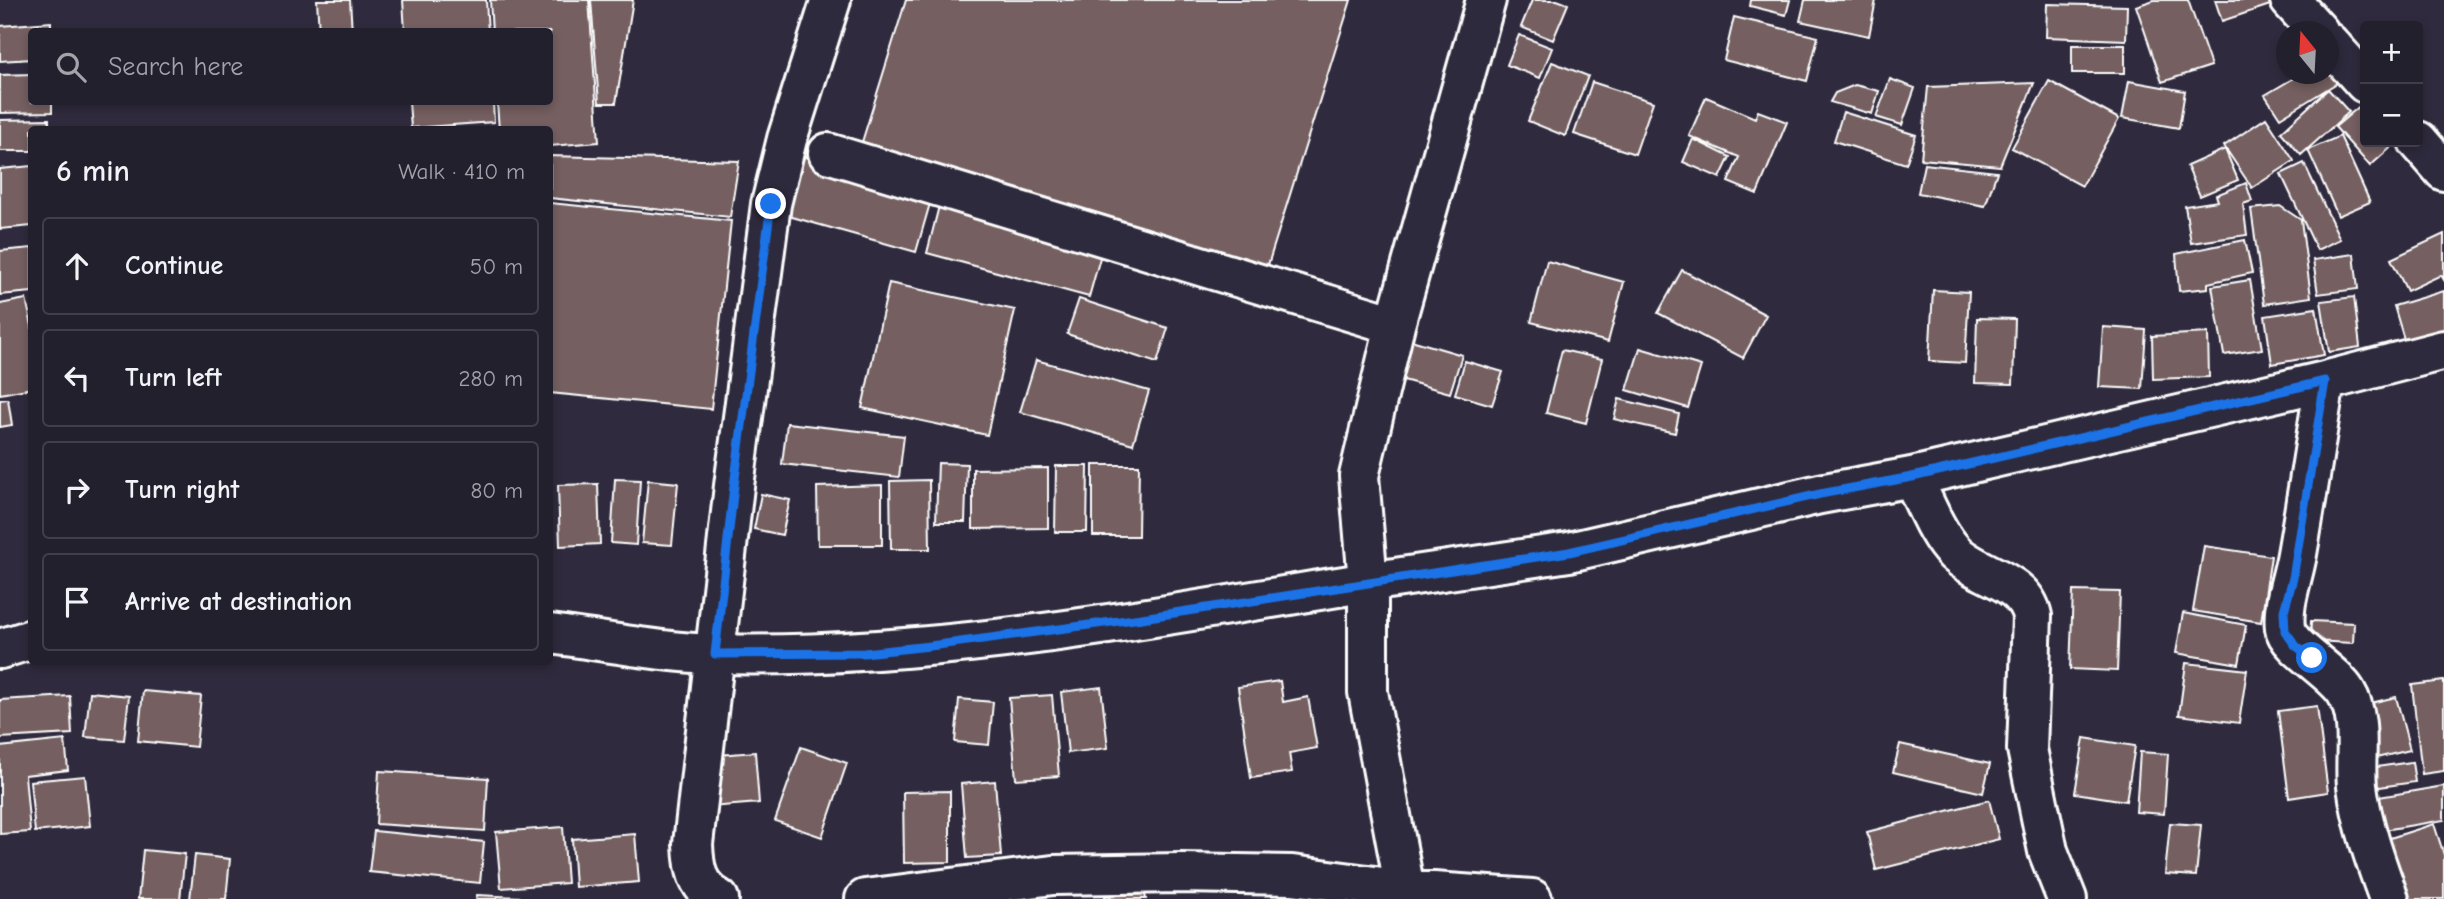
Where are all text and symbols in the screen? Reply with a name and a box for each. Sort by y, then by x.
north arrow [2276,21,2339,84]
map controls [2360,21,2423,147]
button: + [2360,21,2423,84]
search box [28,28,553,105]
icon: search [52,48,90,86]
text: Search here [108,52,243,82]
button: − [2360,84,2423,147]
text: 6 min [56,154,130,189]
text: Walk · 410 m [398,158,525,185]
route end [755,188,786,219]
icon: ahead [58,247,96,285]
text: Continue [125,251,223,281]
text: 50 m [470,253,523,280]
icon: left [58,359,96,397]
text: Turn left [125,363,222,393]
text: 280 m [458,365,523,392]
icon: right [58,471,96,509]
text: Turn right [125,475,239,505]
text: 80 m [470,477,523,504]
icon: arrive [58,583,96,621]
text: Arrive at destination [125,587,352,617]
route start [2296,642,2327,673]

